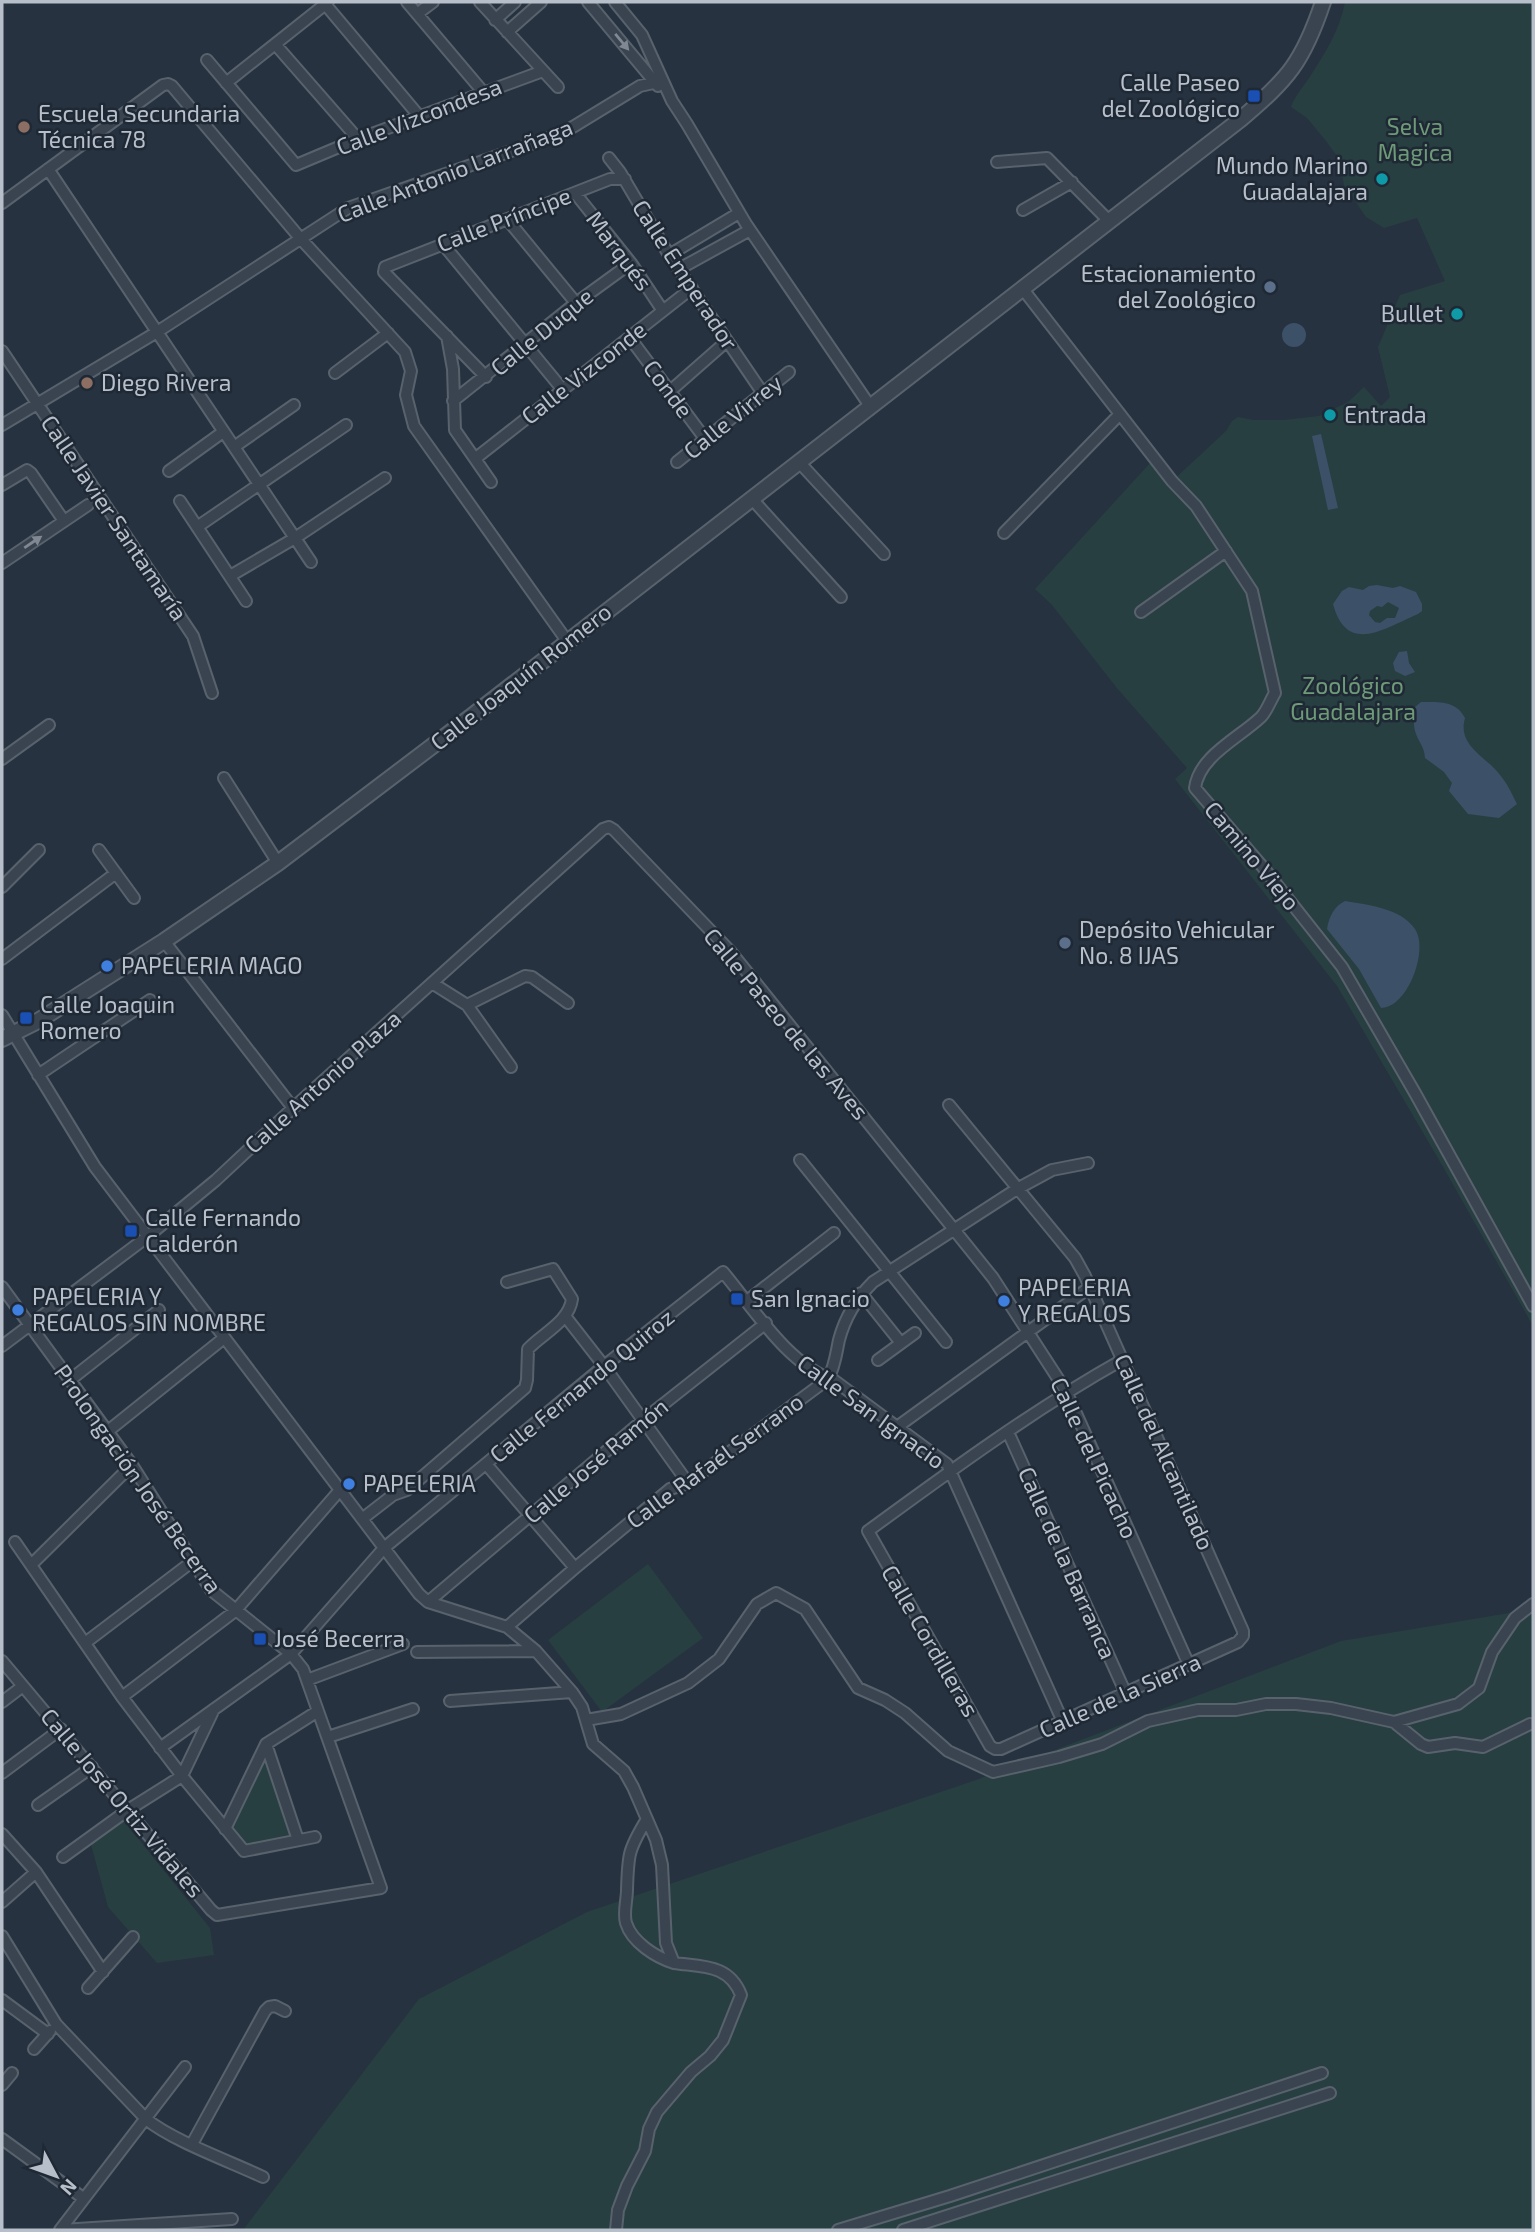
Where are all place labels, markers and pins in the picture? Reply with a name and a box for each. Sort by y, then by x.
place label: Calle Paseo del Zoológico [1101,68,1240,122]
marker: Calle Paseo del Zoológico [1246,88,1262,104]
place label: Escuela Secundaria Técnica 78 [38,99,240,153]
marker: Escuela Secundaria Técnica 78 [16,119,32,135]
place label: Mundo Marino Guadalajara [1216,151,1368,205]
marker: Mundo Marino Guadalajara [1374,171,1390,187]
place label: Estacionamiento del Zoológico [1081,259,1256,313]
marker: Estacionamiento del Zoológico [1262,279,1278,295]
place label: Bullet [1381,299,1443,327]
marker: Bullet [1449,306,1465,322]
place label: Diego Rivera [101,368,231,396]
marker: Diego Rivera [79,375,95,391]
place label: Entrada [1344,400,1427,428]
marker: Entrada [1322,407,1338,423]
place label: Depósito Vehicular No. 8 IJAS [1079,915,1274,969]
marker: Depósito Vehicular No. 8 IJAS [1057,935,1073,951]
place label: PAPELERIA MAGO [121,951,303,979]
marker: PAPELERIA MAGO [99,958,115,974]
place label: Calle Joaquin Romero [40,990,175,1044]
marker: Calle Joaquin Romero [18,1010,34,1026]
place label: Calle Fernando Calderón [145,1203,301,1257]
marker: Calle Fernando Calderón [123,1223,139,1239]
place label: PAPELERIA Y REGALOS [1018,1273,1131,1327]
place label: PAPELERIA Y REGALOS SIN NOMBRE [32,1282,266,1336]
place label: San Ignacio [751,1284,870,1312]
marker: San Ignacio [729,1291,745,1307]
marker: PAPELERIA Y REGALOS [996,1293,1012,1309]
marker: PAPELERIA Y REGALOS SIN NOMBRE [10,1302,26,1318]
place label: PAPELERIA [363,1469,476,1497]
marker: PAPELERIA [341,1476,357,1492]
place label: José Becerra [274,1624,405,1652]
marker: José Becerra [252,1631,268,1647]

